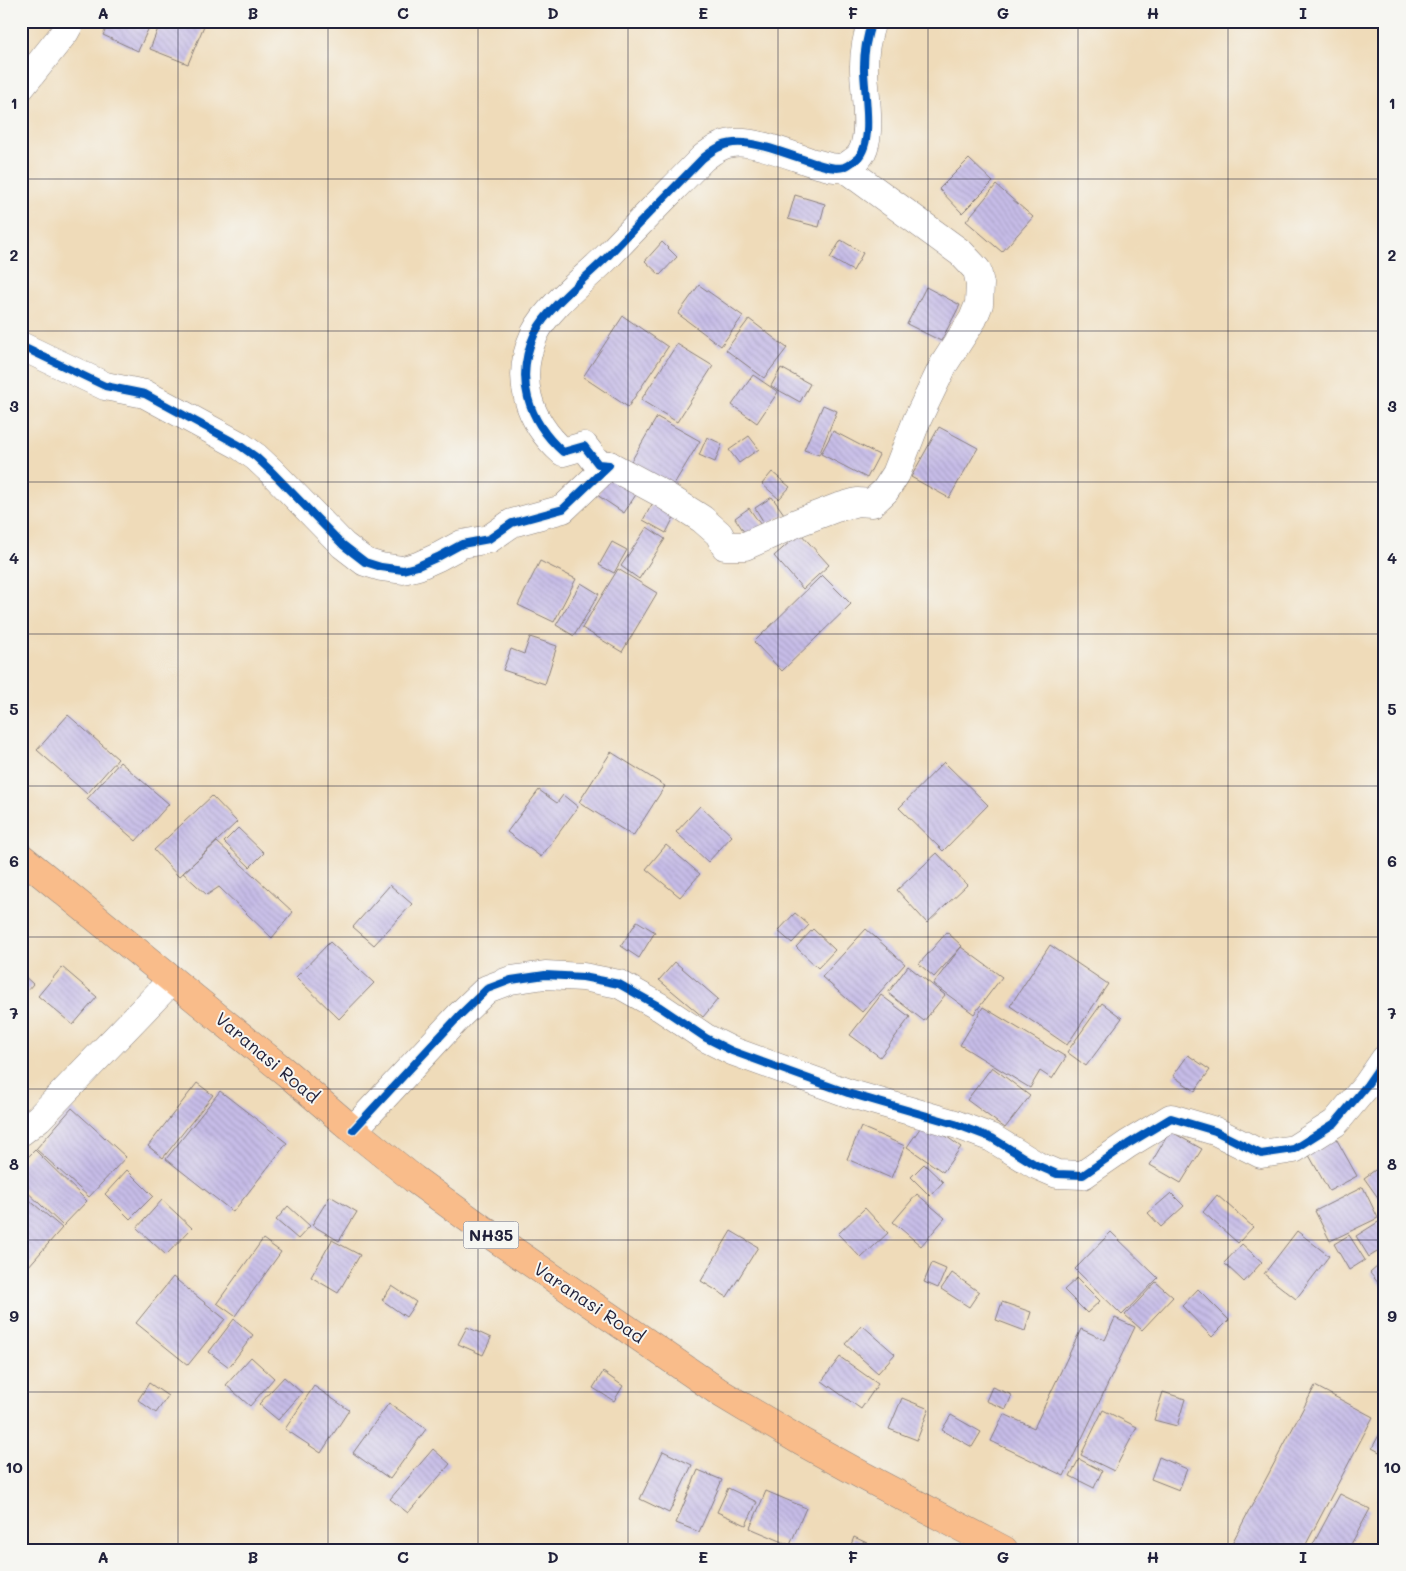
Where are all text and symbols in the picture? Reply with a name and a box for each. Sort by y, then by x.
text: A [97,2,109,23]
text: B [248,2,258,23]
text: C [397,2,409,23]
text: D [547,2,559,23]
text: E [698,2,708,23]
text: F [848,2,858,23]
text: G [997,2,1009,23]
text: H [1147,2,1159,23]
text: I [1299,2,1307,23]
text: 1 [10,92,18,113]
text: 1 [1388,92,1396,113]
text: 2 [10,244,19,265]
text: 2 [1388,244,1397,265]
text: 3 [9,395,19,416]
text: 3 [1387,395,1397,416]
text: 4 [9,547,19,568]
text: 4 [1387,547,1397,568]
text: 5 [9,698,19,719]
text: 5 [1387,698,1397,719]
text: 6 [9,850,19,871]
text: 6 [1387,850,1397,871]
text: 7 [10,1002,19,1023]
text: 7 [1388,1002,1397,1023]
street label: Varanasi Road [210,1007,325,1108]
text: 8 [9,1153,19,1174]
text: 8 [1387,1153,1397,1174]
road number: NH35 [464,1222,518,1248]
street label: Varanasi Road [529,1256,650,1348]
text: 9 [9,1305,19,1326]
text: 9 [1387,1305,1397,1326]
text: 10 [5,1456,23,1477]
text: 10 [1383,1456,1401,1477]
text: A [97,1546,109,1567]
text: B [248,1546,258,1567]
text: C [397,1546,409,1567]
text: D [547,1546,559,1567]
text: E [698,1546,708,1567]
text: F [848,1546,858,1567]
text: G [997,1546,1009,1567]
text: H [1147,1546,1159,1567]
text: I [1299,1546,1307,1567]

